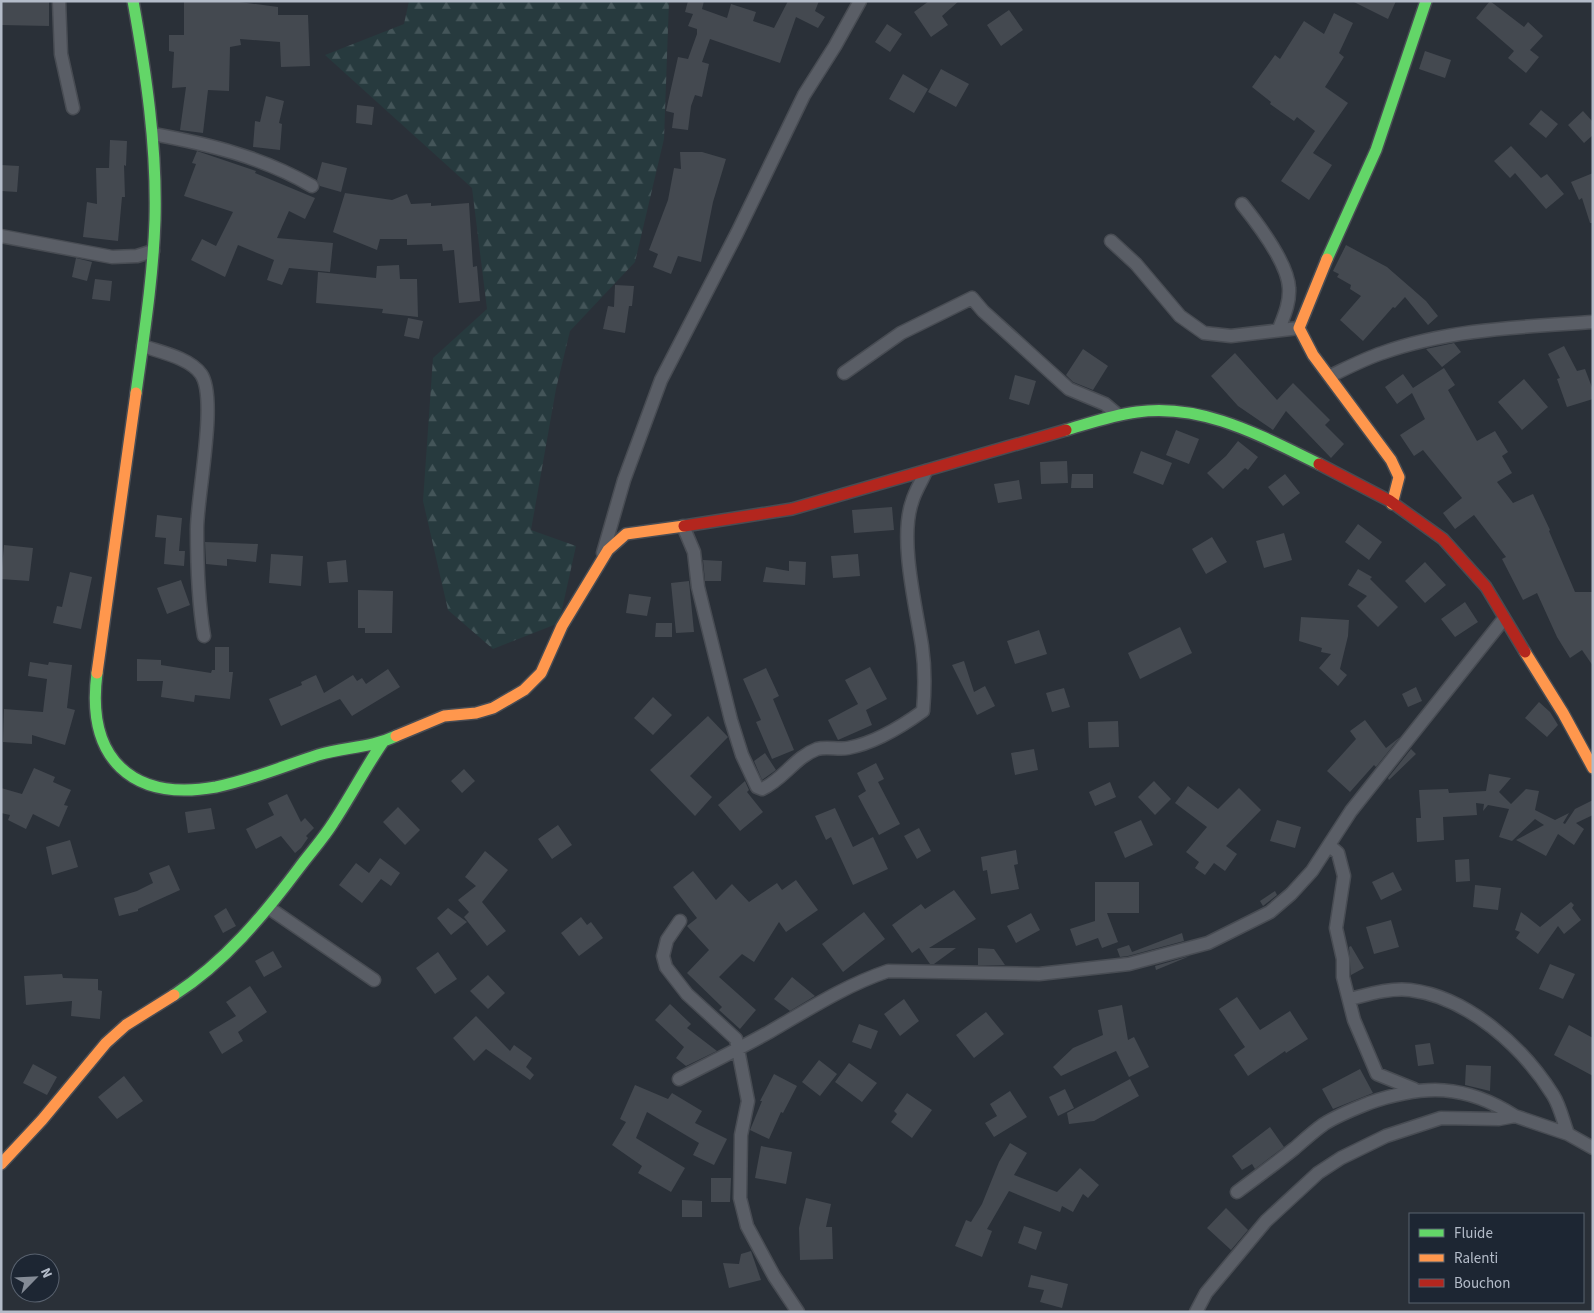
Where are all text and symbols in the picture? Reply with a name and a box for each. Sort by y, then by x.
legend [1409,1213,1584,1303]
text: Fluide [1454,1223,1493,1244]
text: Ralenti [1454,1248,1498,1269]
north arrow [10,1253,60,1303]
text: N [35,1265,57,1281]
text: Bouchon [1454,1273,1510,1294]

